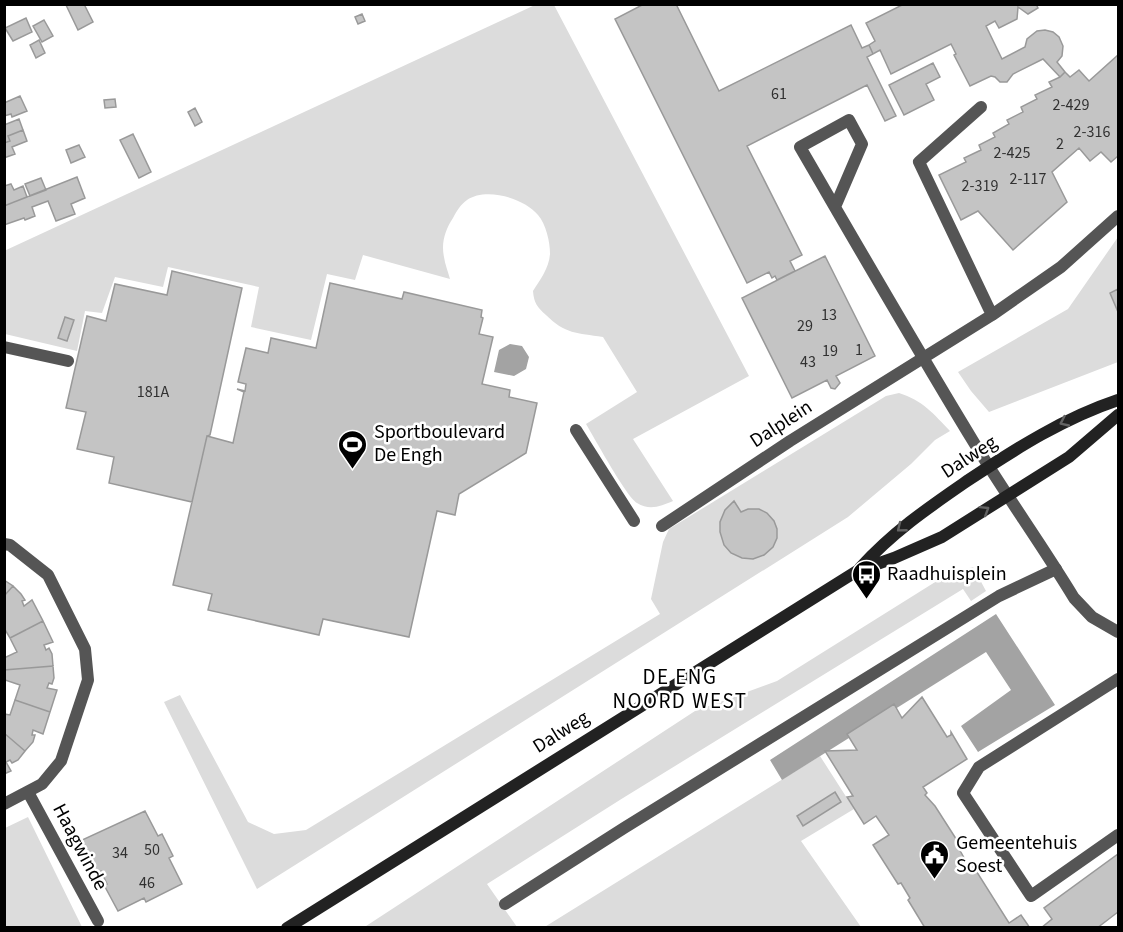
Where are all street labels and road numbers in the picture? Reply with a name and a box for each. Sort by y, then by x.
street label: Dalplein [744,393,818,455]
street label: Dalweg [936,428,1002,486]
street label: Dalweg [527,704,595,760]
street label: Haagwinde [45,799,115,895]

